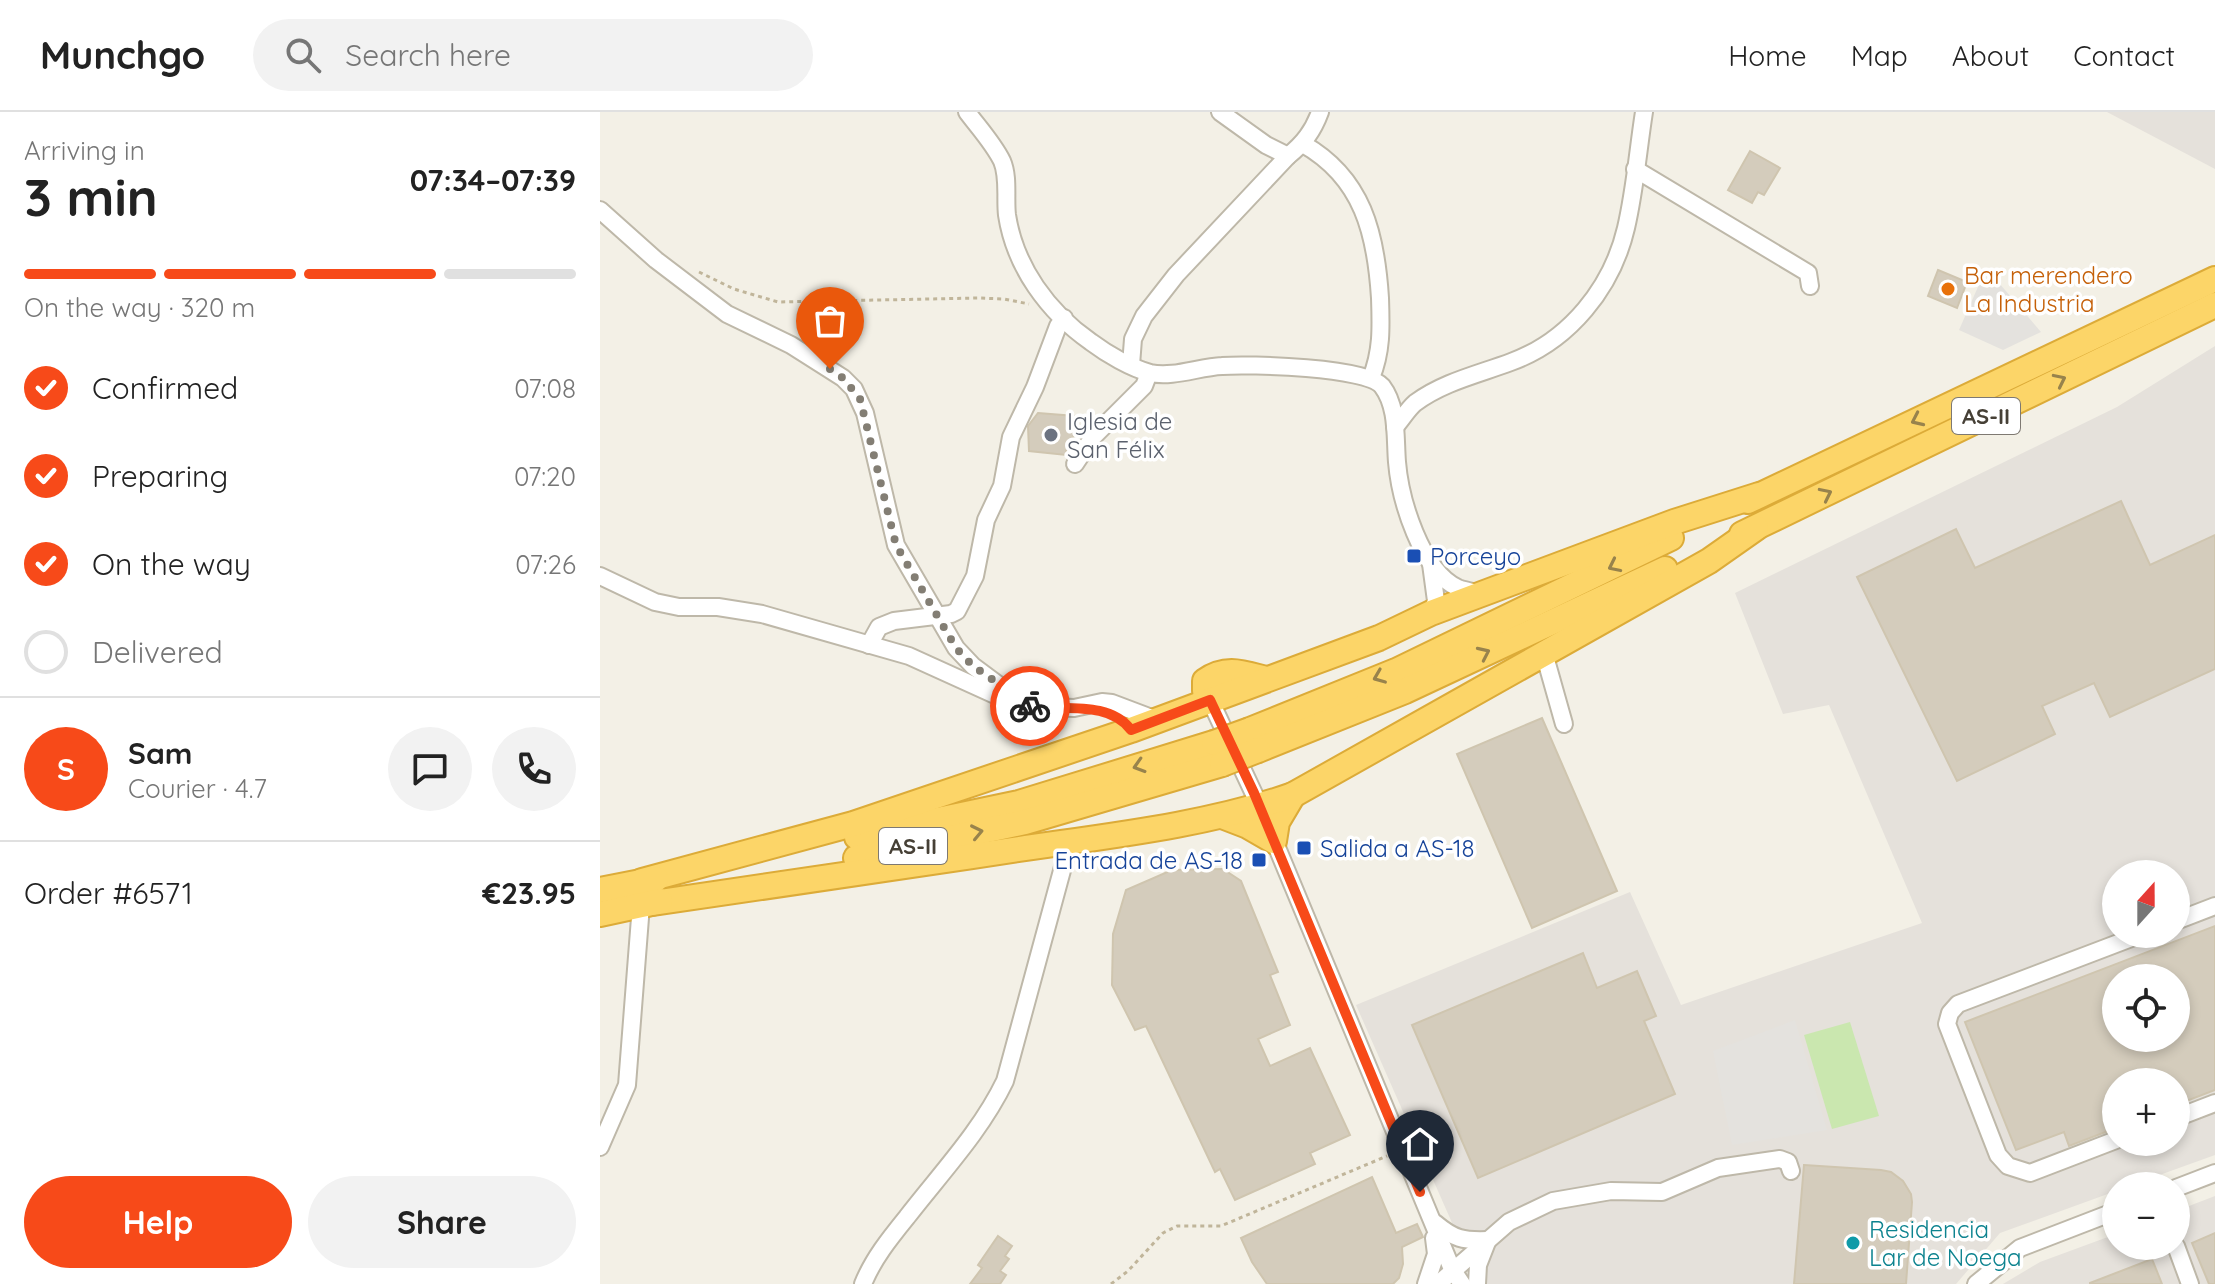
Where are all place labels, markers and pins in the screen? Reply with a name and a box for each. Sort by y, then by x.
place label: Bar merendero La Industria [1964,260,2133,318]
marker: Bar merendero La Industria [1939,280,1957,298]
pin [796,287,864,369]
place label: Iglesia de San Félix [1067,406,1172,464]
marker: Iglesia de San Félix [1042,426,1060,444]
place label: Porceyo [1430,541,1521,571]
marker: Porceyo [1405,547,1423,565]
place label: Salida a AS-18 [1320,833,1475,863]
marker: Salida a AS-18 [1295,839,1313,857]
place label: Entrada de AS-18 [1054,845,1243,875]
marker: Entrada de AS-18 [1250,851,1268,869]
pin [1386,1110,1454,1192]
place label: Residencia Lar de Noega [1869,1214,2022,1272]
marker: Residencia Lar de Noega [1844,1234,1862,1252]

